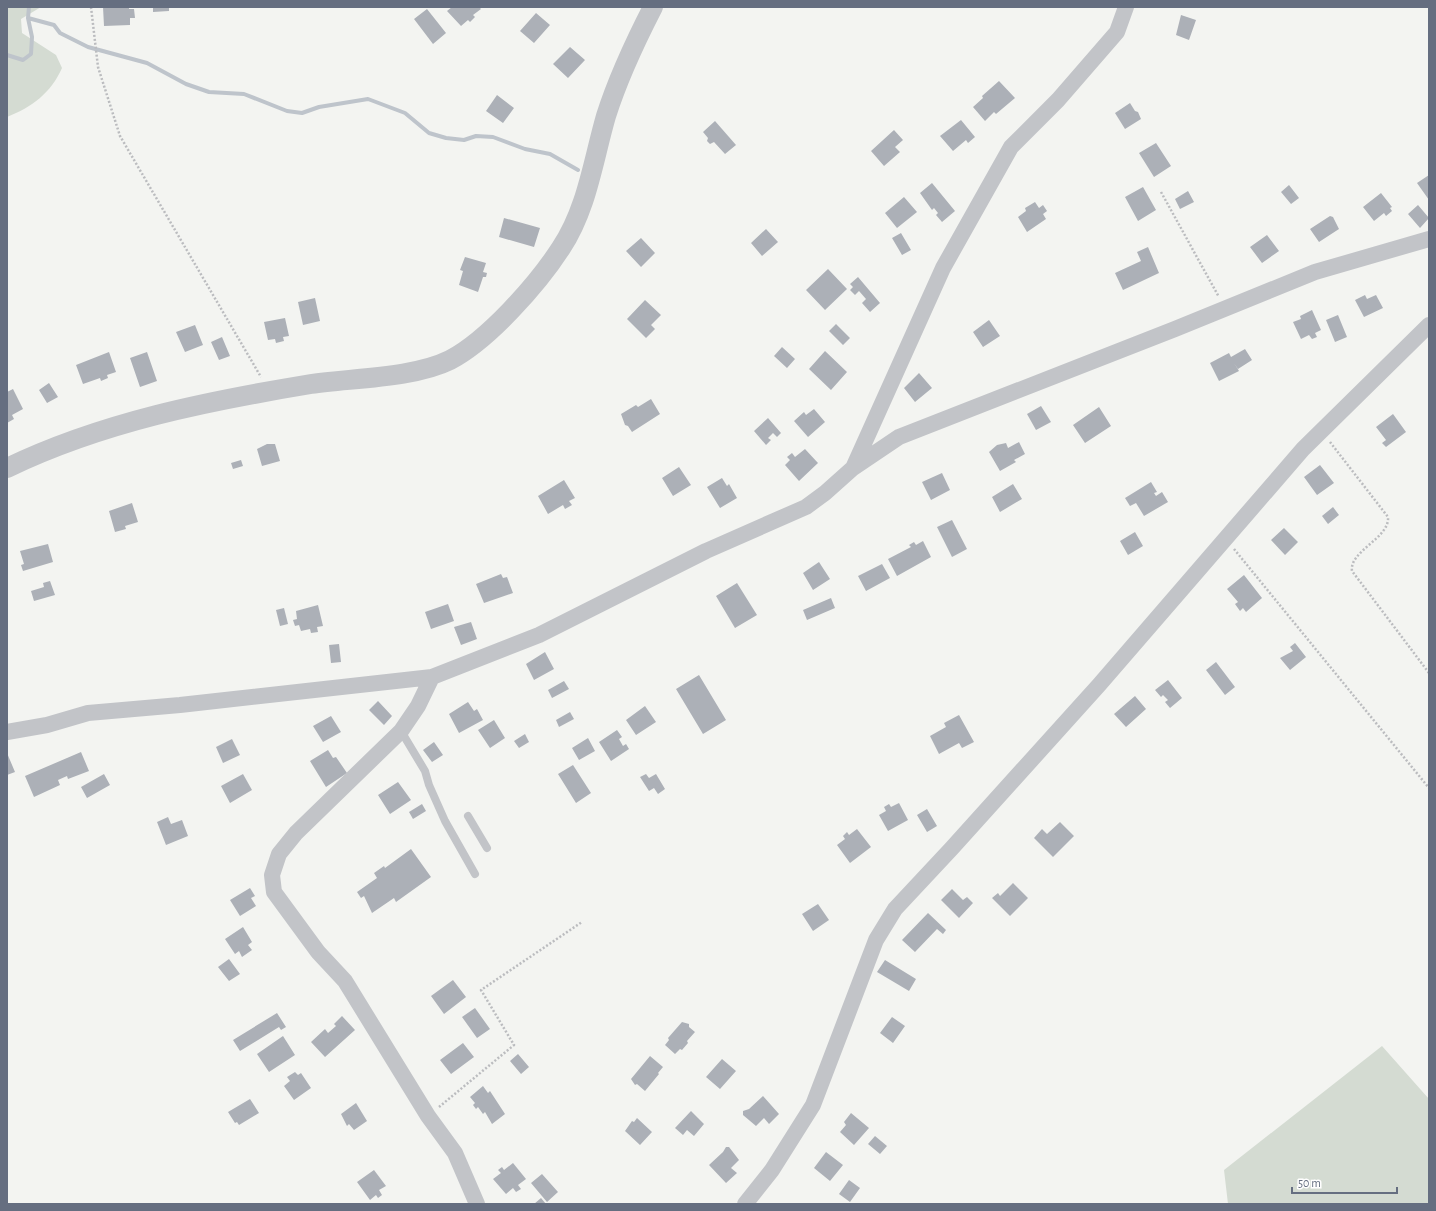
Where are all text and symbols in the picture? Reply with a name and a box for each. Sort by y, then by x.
scale bar [1292,1169,1397,1195]
text: 50 m [1298,1177,1321,1189]

